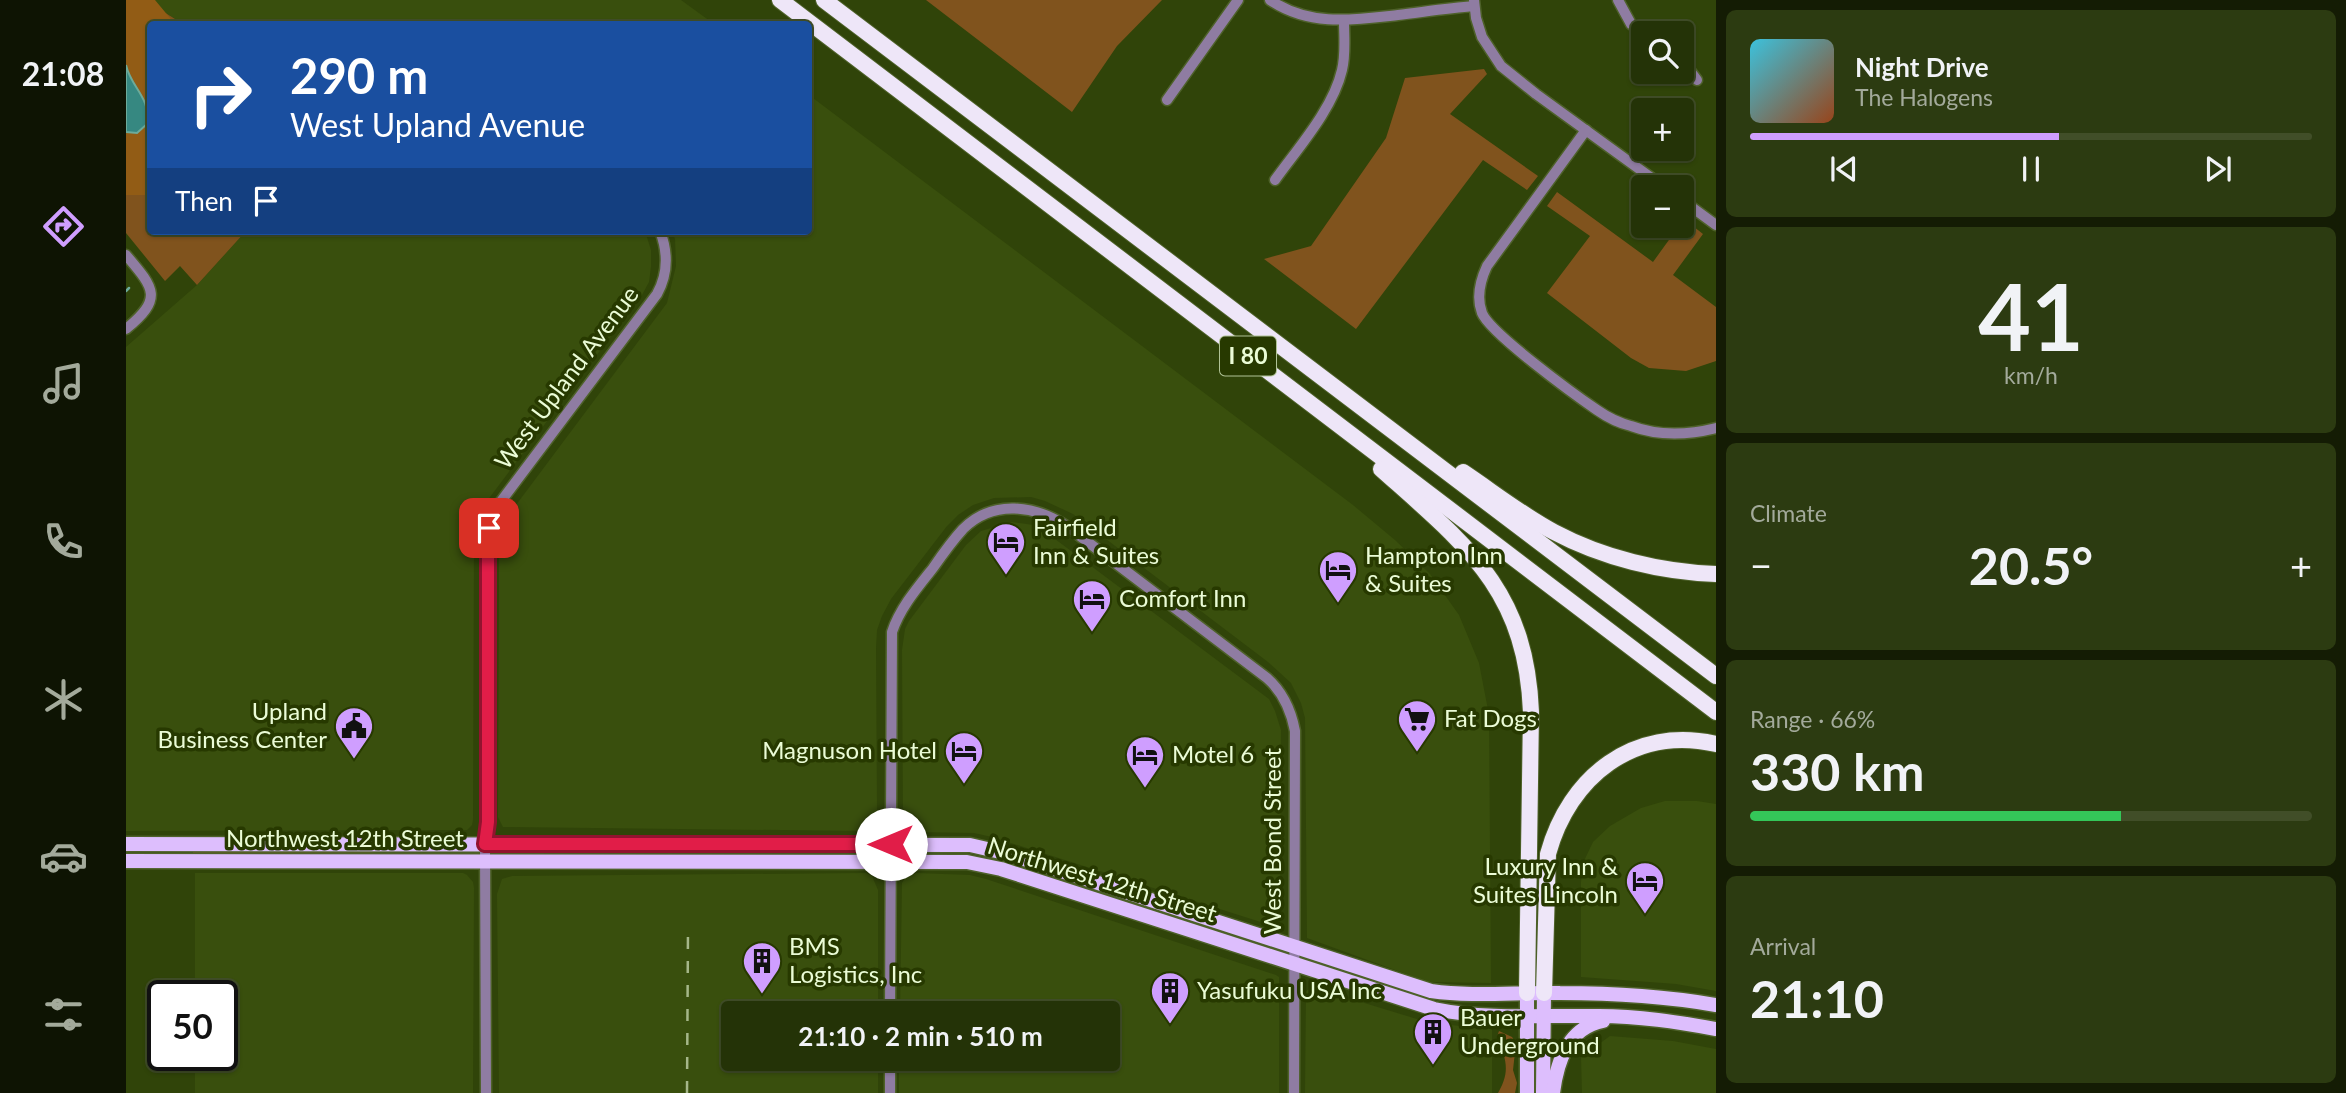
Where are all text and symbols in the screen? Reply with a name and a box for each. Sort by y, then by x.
map controls [1631,21,1694,238]
button: search [1631,21,1694,84]
text: 290 m [290,46,428,104]
icon: right [175,49,266,140]
text: Night Drive [1855,51,1989,83]
text: 21:08 [22,54,104,93]
text: The Halogens [1855,83,1993,111]
button: + [1631,98,1694,161]
text: West Upland Avenue [290,105,585,144]
icon: previous [1825,150,1863,188]
icon: pause [2012,150,2050,188]
icon: next [2199,150,2237,188]
button: − [1631,175,1694,238]
icon: arrive [247,182,285,220]
text: Then [175,185,233,217]
icon: directions [39,202,88,251]
text: 41 [1978,261,2084,370]
street label: West Upland Avenue [488,280,644,474]
road number: I 80 [1220,336,1276,376]
icon: music [39,359,88,408]
text: km/h [2004,361,2058,389]
pin [459,498,519,558]
text: Climate [1750,499,1827,527]
icon: arrive [470,509,508,547]
place label: Fairfield Inn & Suites [1033,512,1159,569]
icon: phone [39,517,88,566]
hotel icon: Fairfield Inn & Suites [985,521,1027,576]
text: 20.5° [1969,534,2093,596]
place label: Hampton Inn & Suites [1365,540,1503,597]
text: − [1750,542,1772,588]
text: + [2290,542,2312,588]
hotel icon: Hampton Inn & Suites [1317,549,1359,604]
hotel icon: Comfort Inn [1071,578,1113,633]
place label: Comfort Inn [1119,583,1246,612]
icon: climate [39,675,88,724]
place label: Upland Business Center [158,696,327,753]
supermarket icon: Fat Dogs [1396,698,1438,753]
place label: Fat Dogs [1444,703,1537,732]
public building icon: Upland Business Center [333,705,375,760]
text: Range · 66% [1750,705,1875,733]
hotel icon: Magnuson Hotel [943,730,985,785]
hotel icon: Motel 6 [1124,734,1166,789]
place label: Magnuson Hotel [762,735,937,764]
place label: Motel 6 [1172,739,1254,768]
text: 330 km [1750,740,1924,802]
street label: West Bond Street [1257,747,1286,934]
position arrow [854,807,928,881]
street label: Northwest 12th Street [226,823,464,852]
street label: Northwest 12th Street [984,830,1221,927]
icon: car [39,832,88,881]
place label: Luxury Inn & Suites Lincoln [1473,851,1618,908]
hotel icon: Luxury Inn & Suites Lincoln [1624,860,1666,915]
place label: BMS Logistics, Inc [789,931,922,988]
text: Arrival [1750,932,1816,960]
building icon: BMS Logistics, Inc [741,940,783,995]
text: 21:10 [1750,967,1884,1029]
building icon: Yasufuku USA Inc [1149,970,1191,1025]
place label: Yasufuku USA Inc [1197,975,1382,1004]
speed limit sign: 50 [147,980,238,1071]
icon: filters [39,990,88,1039]
place label: Bauer Underground [1460,1002,1600,1059]
building icon: Bauer Underground [1412,1011,1454,1066]
text: 21:10 · 2 min · 510 m [798,1020,1043,1052]

